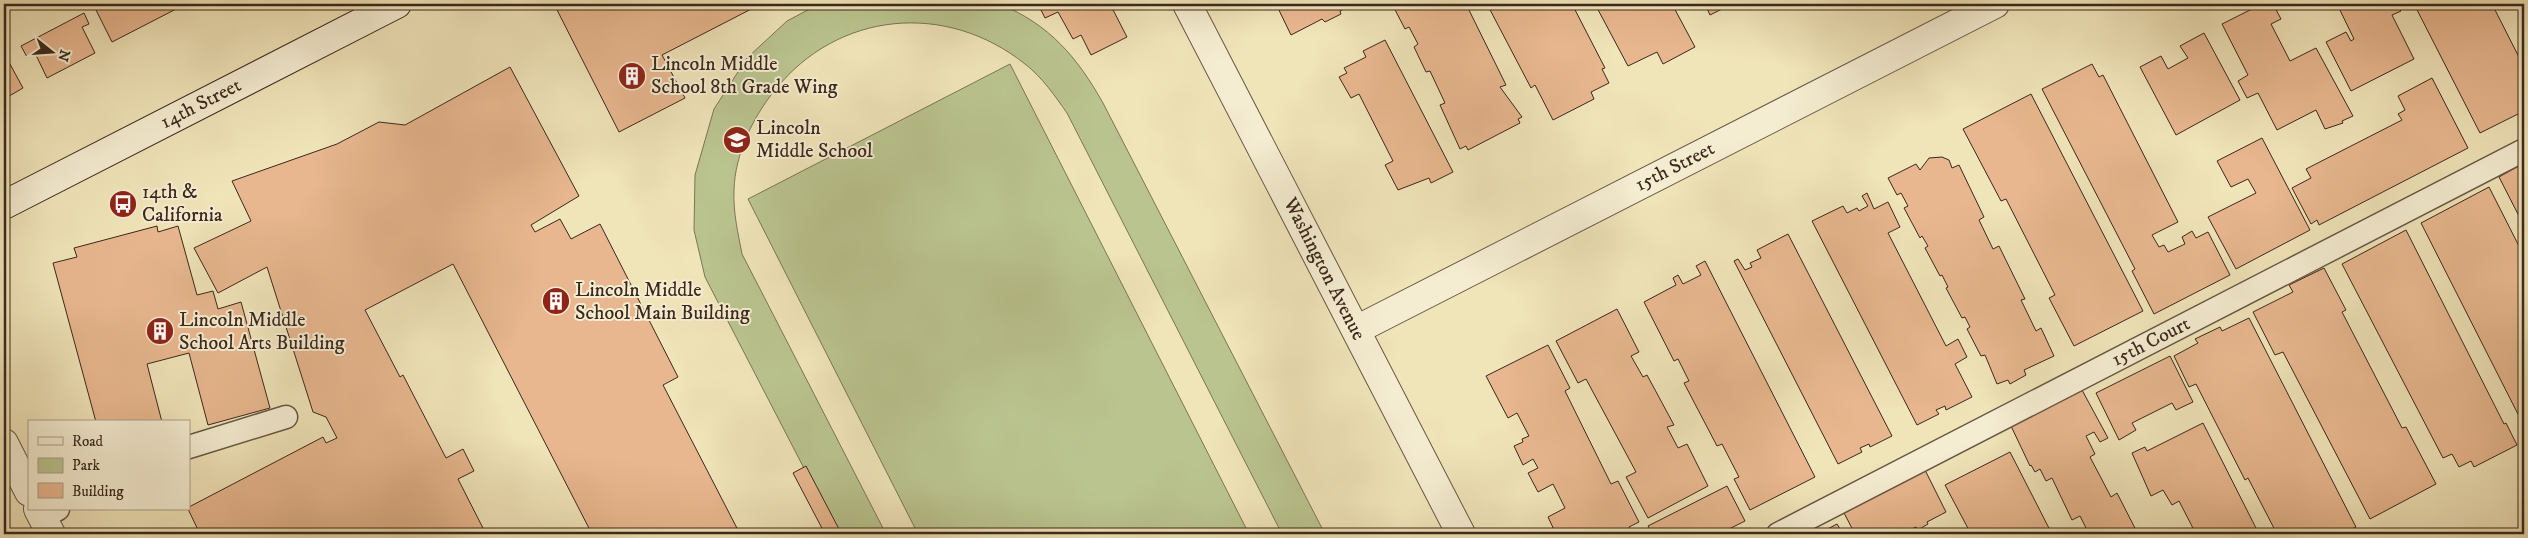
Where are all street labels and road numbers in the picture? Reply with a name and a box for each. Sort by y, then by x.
street label: 14th Street [156,73,246,135]
street label: 15th Street [1631,136,1719,198]
street label: Washington Avenue [1277,193,1371,344]
street label: 15th Court [2108,312,2194,372]

